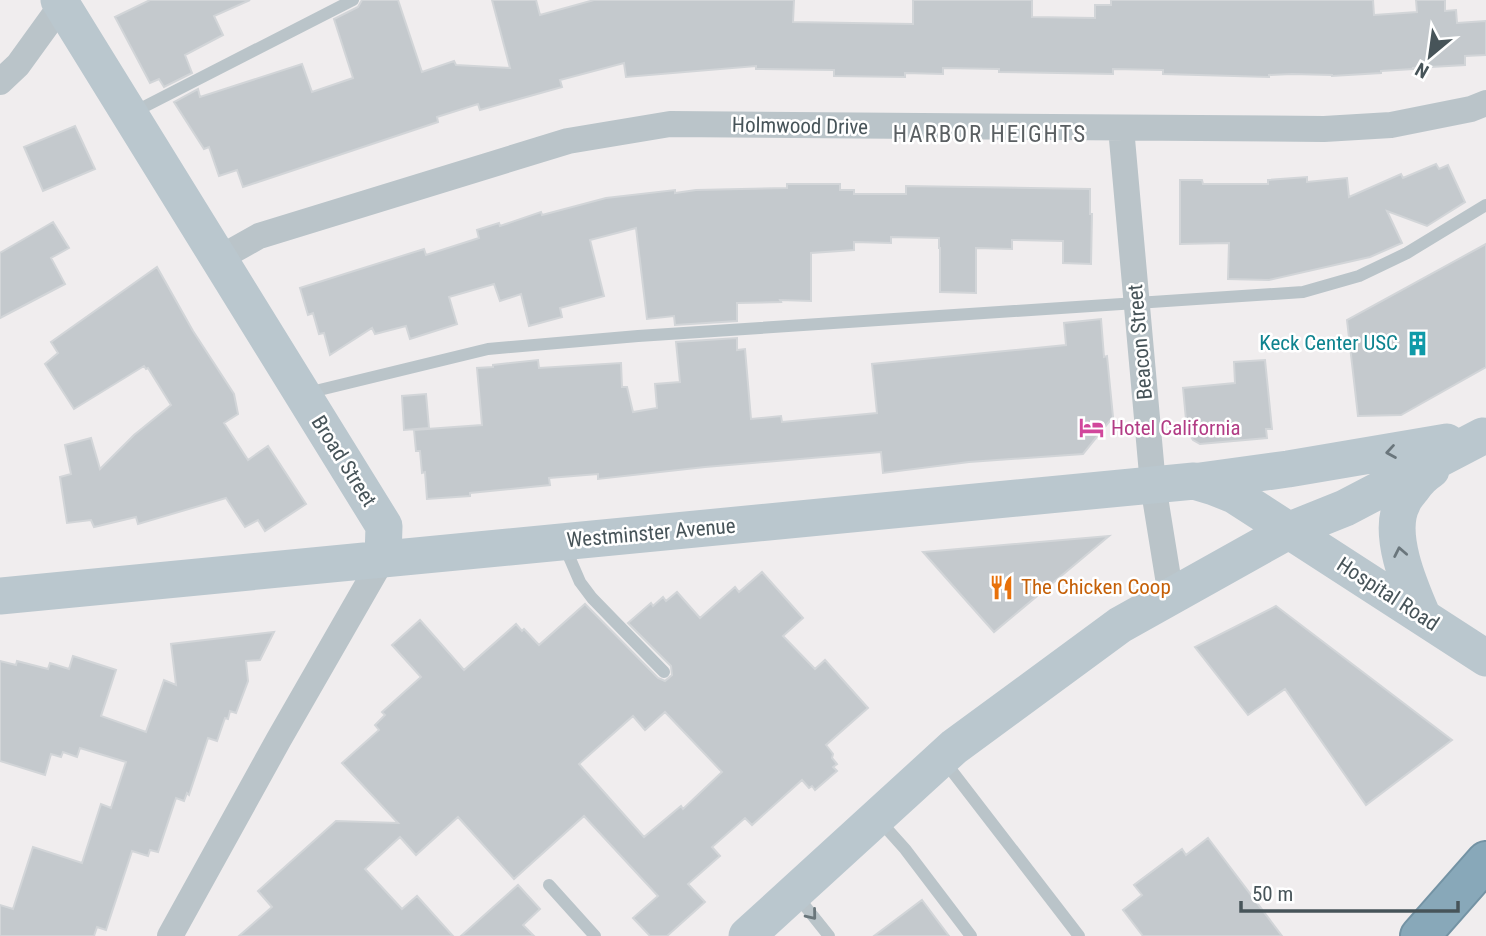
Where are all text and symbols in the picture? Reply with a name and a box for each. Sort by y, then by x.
north arrow [1395,21,1465,91]
text: N [1411,58,1433,83]
street label: Holmwood Drive [732,113,868,139]
district label: HARBOR HEIGHTS [893,121,1087,148]
street label: Beacon Street [1123,283,1157,401]
building icon: Keck Center USC [1404,329,1432,357]
place label: Keck Center USC [1259,331,1398,355]
street label: Broad Street [307,411,381,511]
hotel icon: Hotel California [1077,414,1105,442]
place label: Hotel California [1111,416,1241,440]
one-way arrow [1385,444,1397,459]
street label: Westminster Avenue [566,514,737,552]
one-way arrow [1394,546,1409,558]
street label: Hospital Road [1333,552,1443,636]
restaurant icon: The Chicken Coop [987,573,1015,601]
place label: The Chicken Coop [1021,575,1171,599]
scale bar [1241,870,1458,914]
text: 50 m [1252,882,1293,906]
one-way arrow [803,907,816,919]

